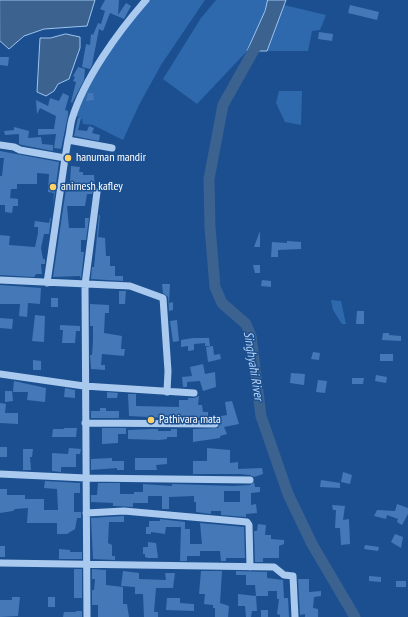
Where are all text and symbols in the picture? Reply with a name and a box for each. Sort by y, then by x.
place label: hanuman mandir [76,151,146,165]
marker: hanuman mandir [63,153,73,163]
place label: animesh kafley [61,180,123,194]
marker: animesh kafley [48,182,58,192]
water label: Singhyahi River [240,330,266,402]
place label: Pathivara mata [159,413,221,427]
marker: Pathivara mata [146,415,156,425]

